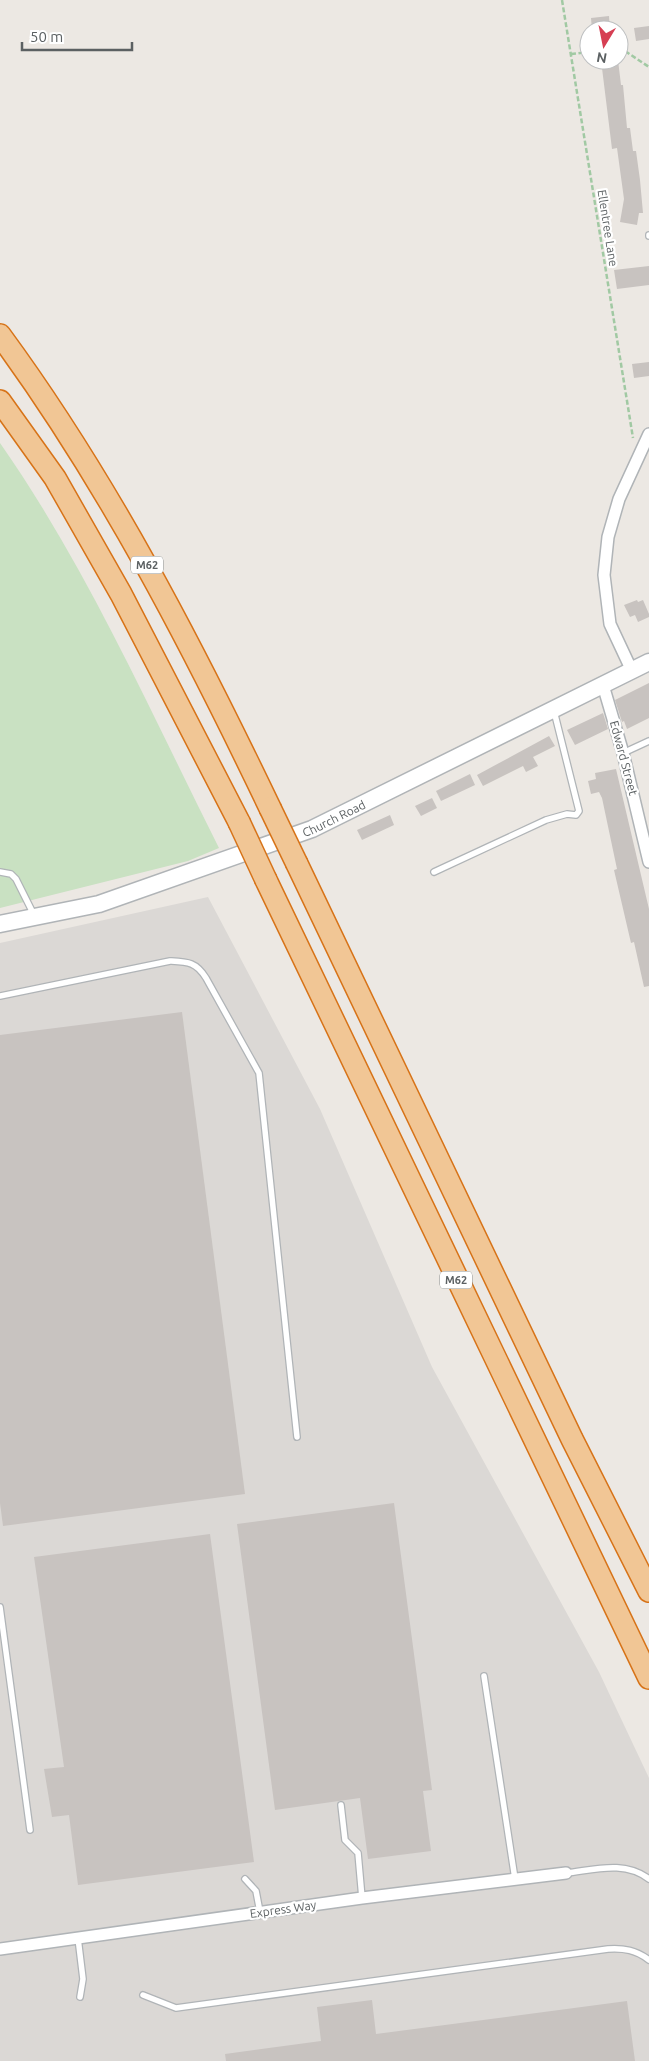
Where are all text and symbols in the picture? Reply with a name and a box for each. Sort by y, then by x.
scale bar [22,20,132,52]
north arrow [579,20,629,70]
text: 50 m [30,28,63,45]
text: N [595,49,608,67]
street label: Ellentree Lane [596,189,620,267]
road number: M62 [131,556,163,574]
street label: Edward Street [608,719,640,797]
street label: Church Road [300,797,367,838]
road number: M62 [440,1272,472,1288]
street label: Express Way [249,1898,317,1920]

